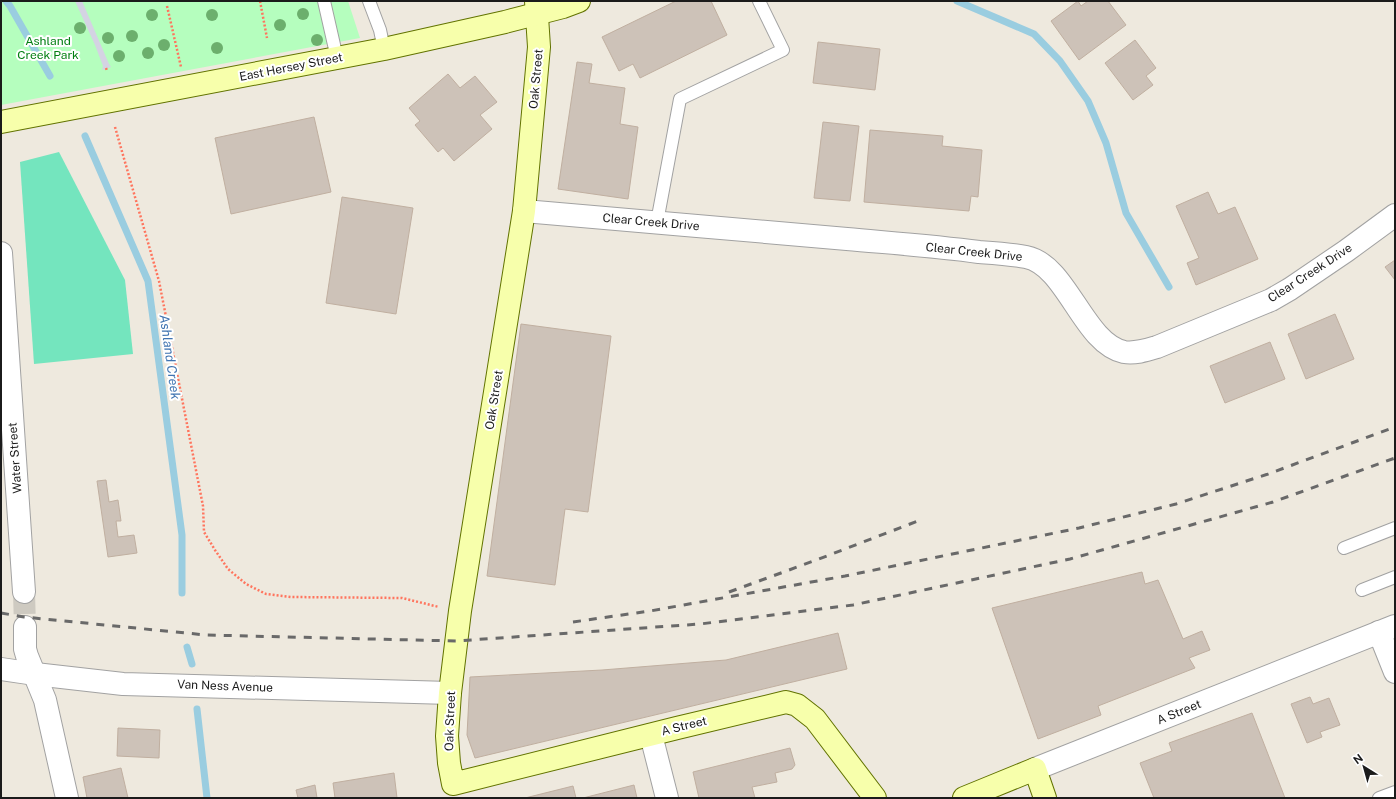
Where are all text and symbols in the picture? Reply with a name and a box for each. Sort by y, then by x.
park label: Ashland Creek Park [17,34,79,62]
street label: Oak Street [526,48,546,110]
street label: East Hersey Street [238,50,344,84]
street label: Clear Creek Drive [602,211,700,233]
street label: Clear Creek Drive [925,240,1023,264]
street label: Clear Creek Drive [1265,241,1355,305]
water label: Ashland Creek [157,314,183,400]
street label: Oak Street [482,369,506,431]
street label: Water Street [6,422,24,494]
street label: Van Ness Avenue [177,677,273,695]
street label: Oak Street [442,690,458,751]
street label: A Street [1155,697,1203,727]
street label: A Street [660,714,709,738]
north arrow [1344,747,1384,787]
text: N [1351,752,1365,766]

